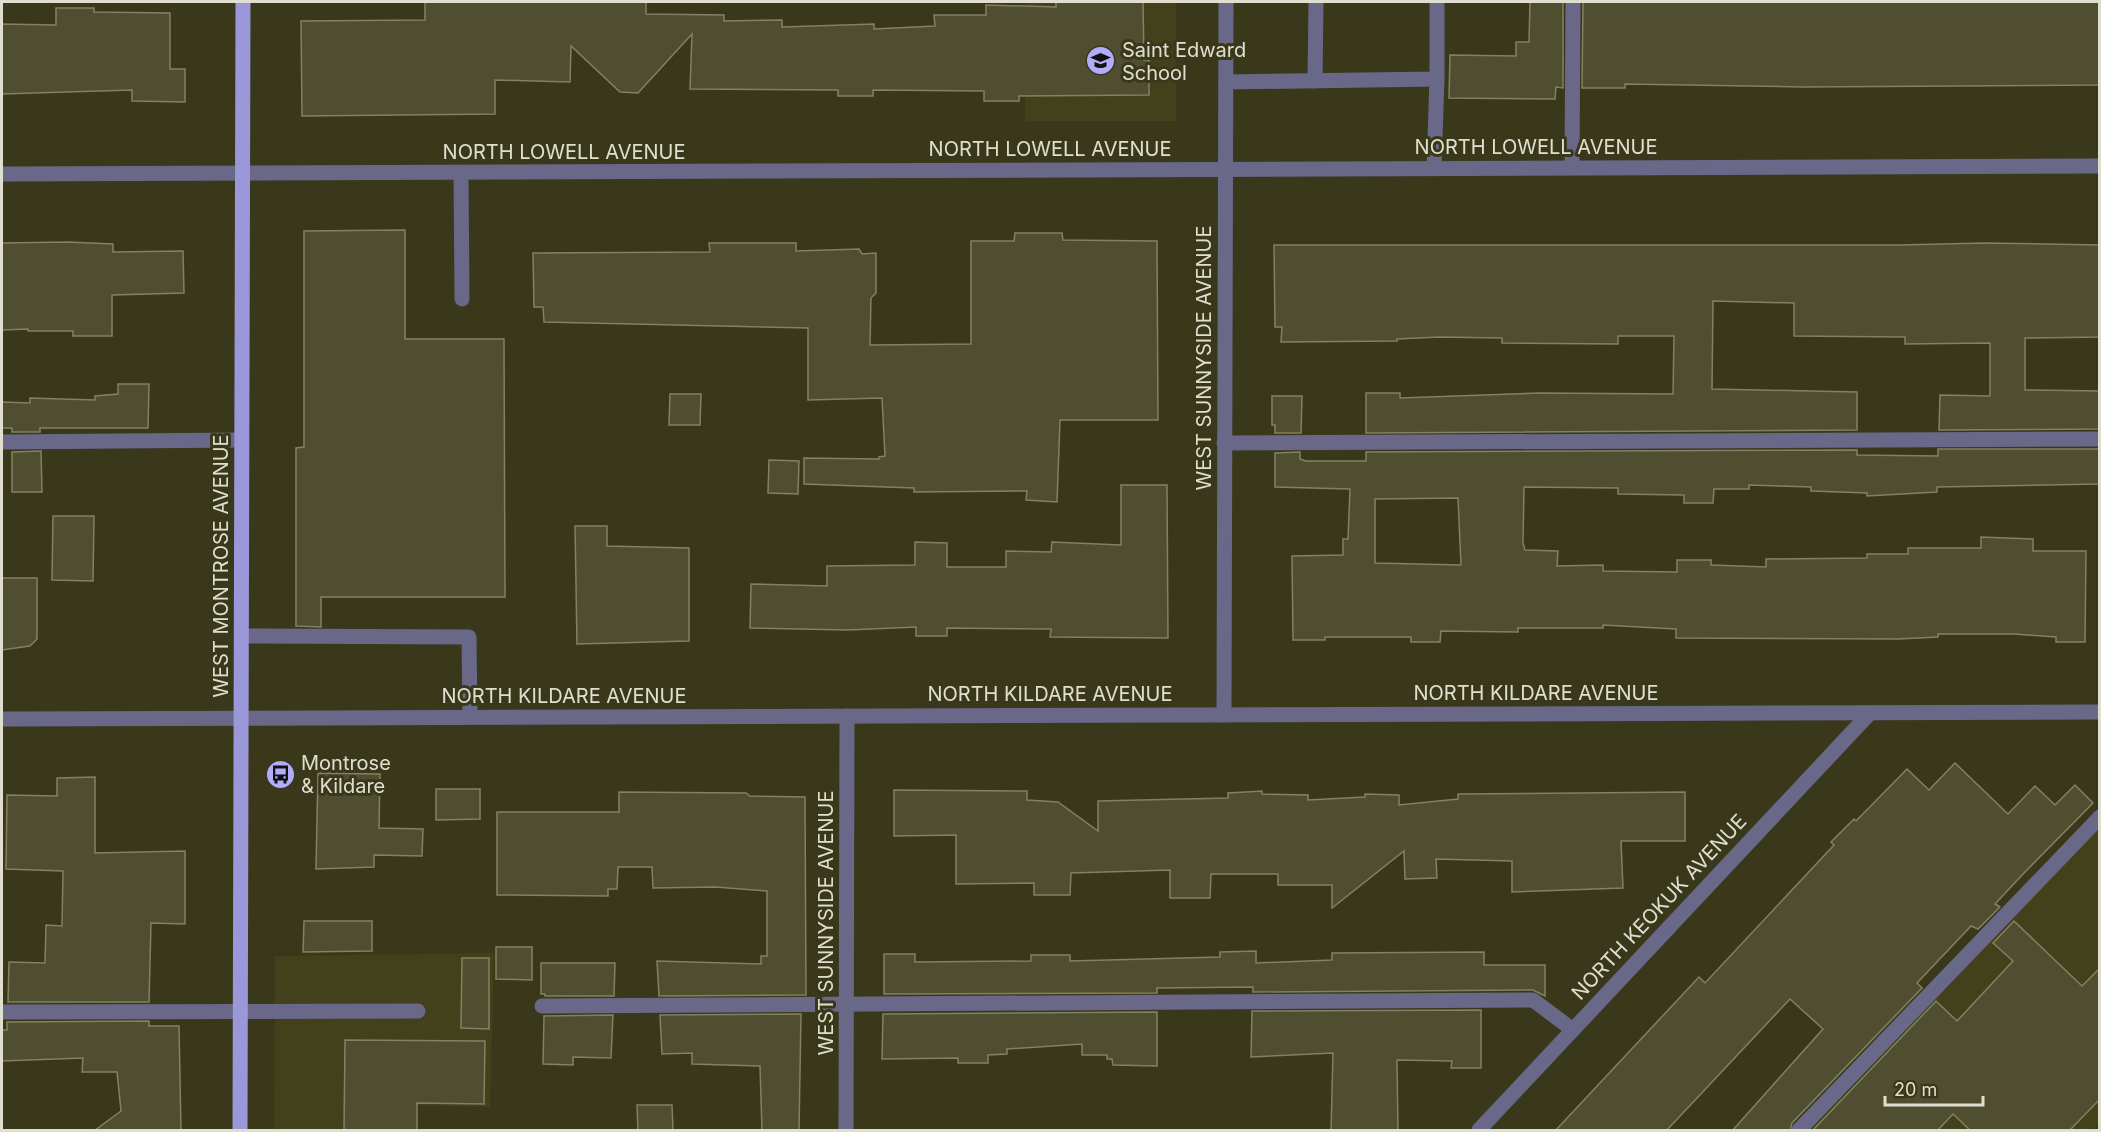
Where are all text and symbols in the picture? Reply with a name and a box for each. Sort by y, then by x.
place label: Saint Edward School [1122,38,1246,85]
school or university icon: Saint Edward School [1085,45,1117,77]
street label: NORTH LOWELL AVENUE [1415,135,1657,159]
street label: NORTH LOWELL AVENUE [929,137,1171,161]
street label: NORTH LOWELL AVENUE [443,140,685,164]
street label: WEST SUNNYSIDE AVENUE [1192,225,1216,491]
street label: WEST MONTROSE AVENUE [209,434,233,698]
street label: NORTH KILDARE AVENUE [1413,681,1659,705]
street label: NORTH KILDARE AVENUE [927,682,1173,706]
street label: NORTH KILDARE AVENUE [441,684,687,708]
place label: Montrose & Kildare [301,751,391,798]
bus stop icon: Montrose & Kildare [264,759,296,791]
street label: WEST SUNNYSIDE AVENUE [814,790,838,1056]
street label: NORTH KEOKUK AVENUE [1567,809,1751,1005]
scale bar [1885,1069,1982,1107]
text: 20 m [1894,1079,1937,1100]

